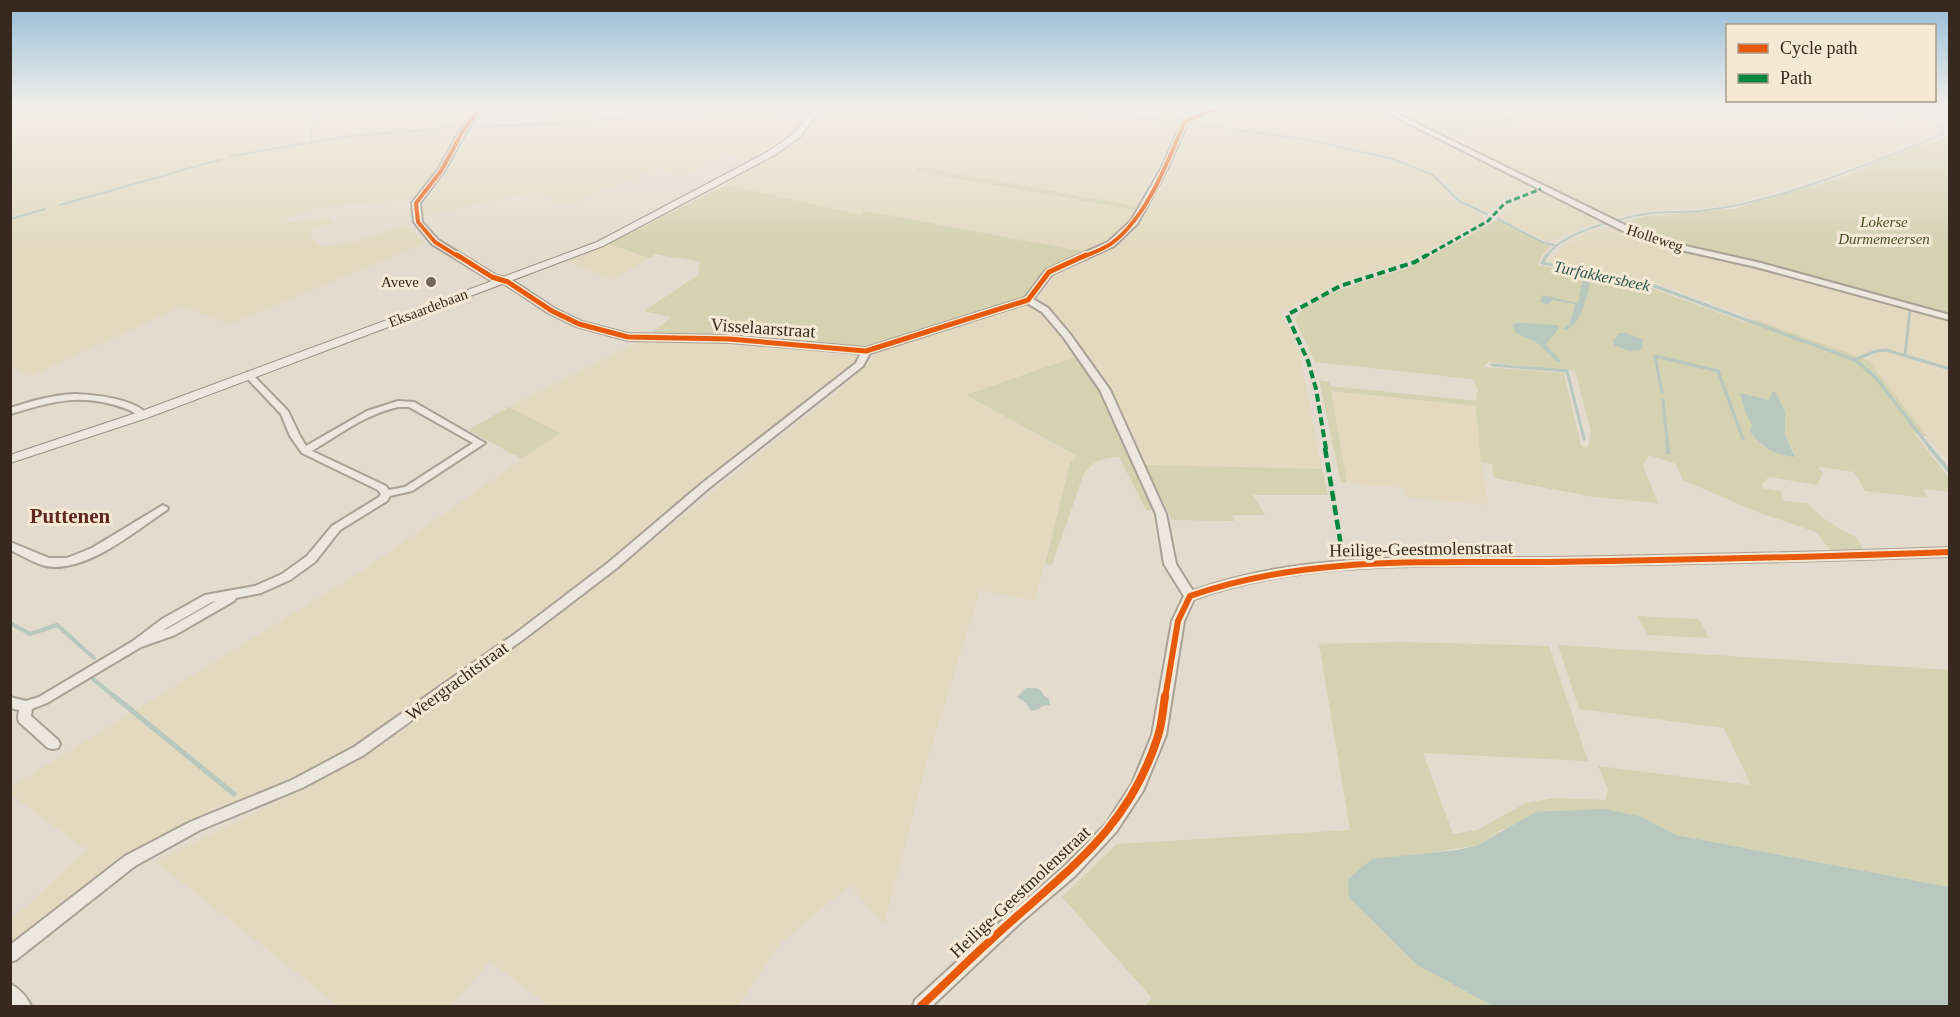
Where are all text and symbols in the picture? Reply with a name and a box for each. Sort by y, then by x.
legend [1726,24,1936,102]
text: Cycle path [1780,38,1857,58]
text: Path [1780,68,1812,88]
park label: Lokerse Durmemeersen [1837,214,1930,247]
street label: Holleweg [1625,221,1686,255]
water label: Turfakkersbeek [1552,258,1652,296]
place label: Aveve [381,274,419,290]
marker: Aveve [424,275,438,289]
street label: Eksaardebaan [386,285,470,330]
street label: Visselaarstraat [710,314,816,342]
district label: Puttenen [30,504,111,528]
street label: Heilige-Geestmolenstraat [1329,537,1513,561]
street label: Weergrachtstraat [402,637,512,725]
street label: Heilige-Geestmolenstraat [946,822,1094,962]

